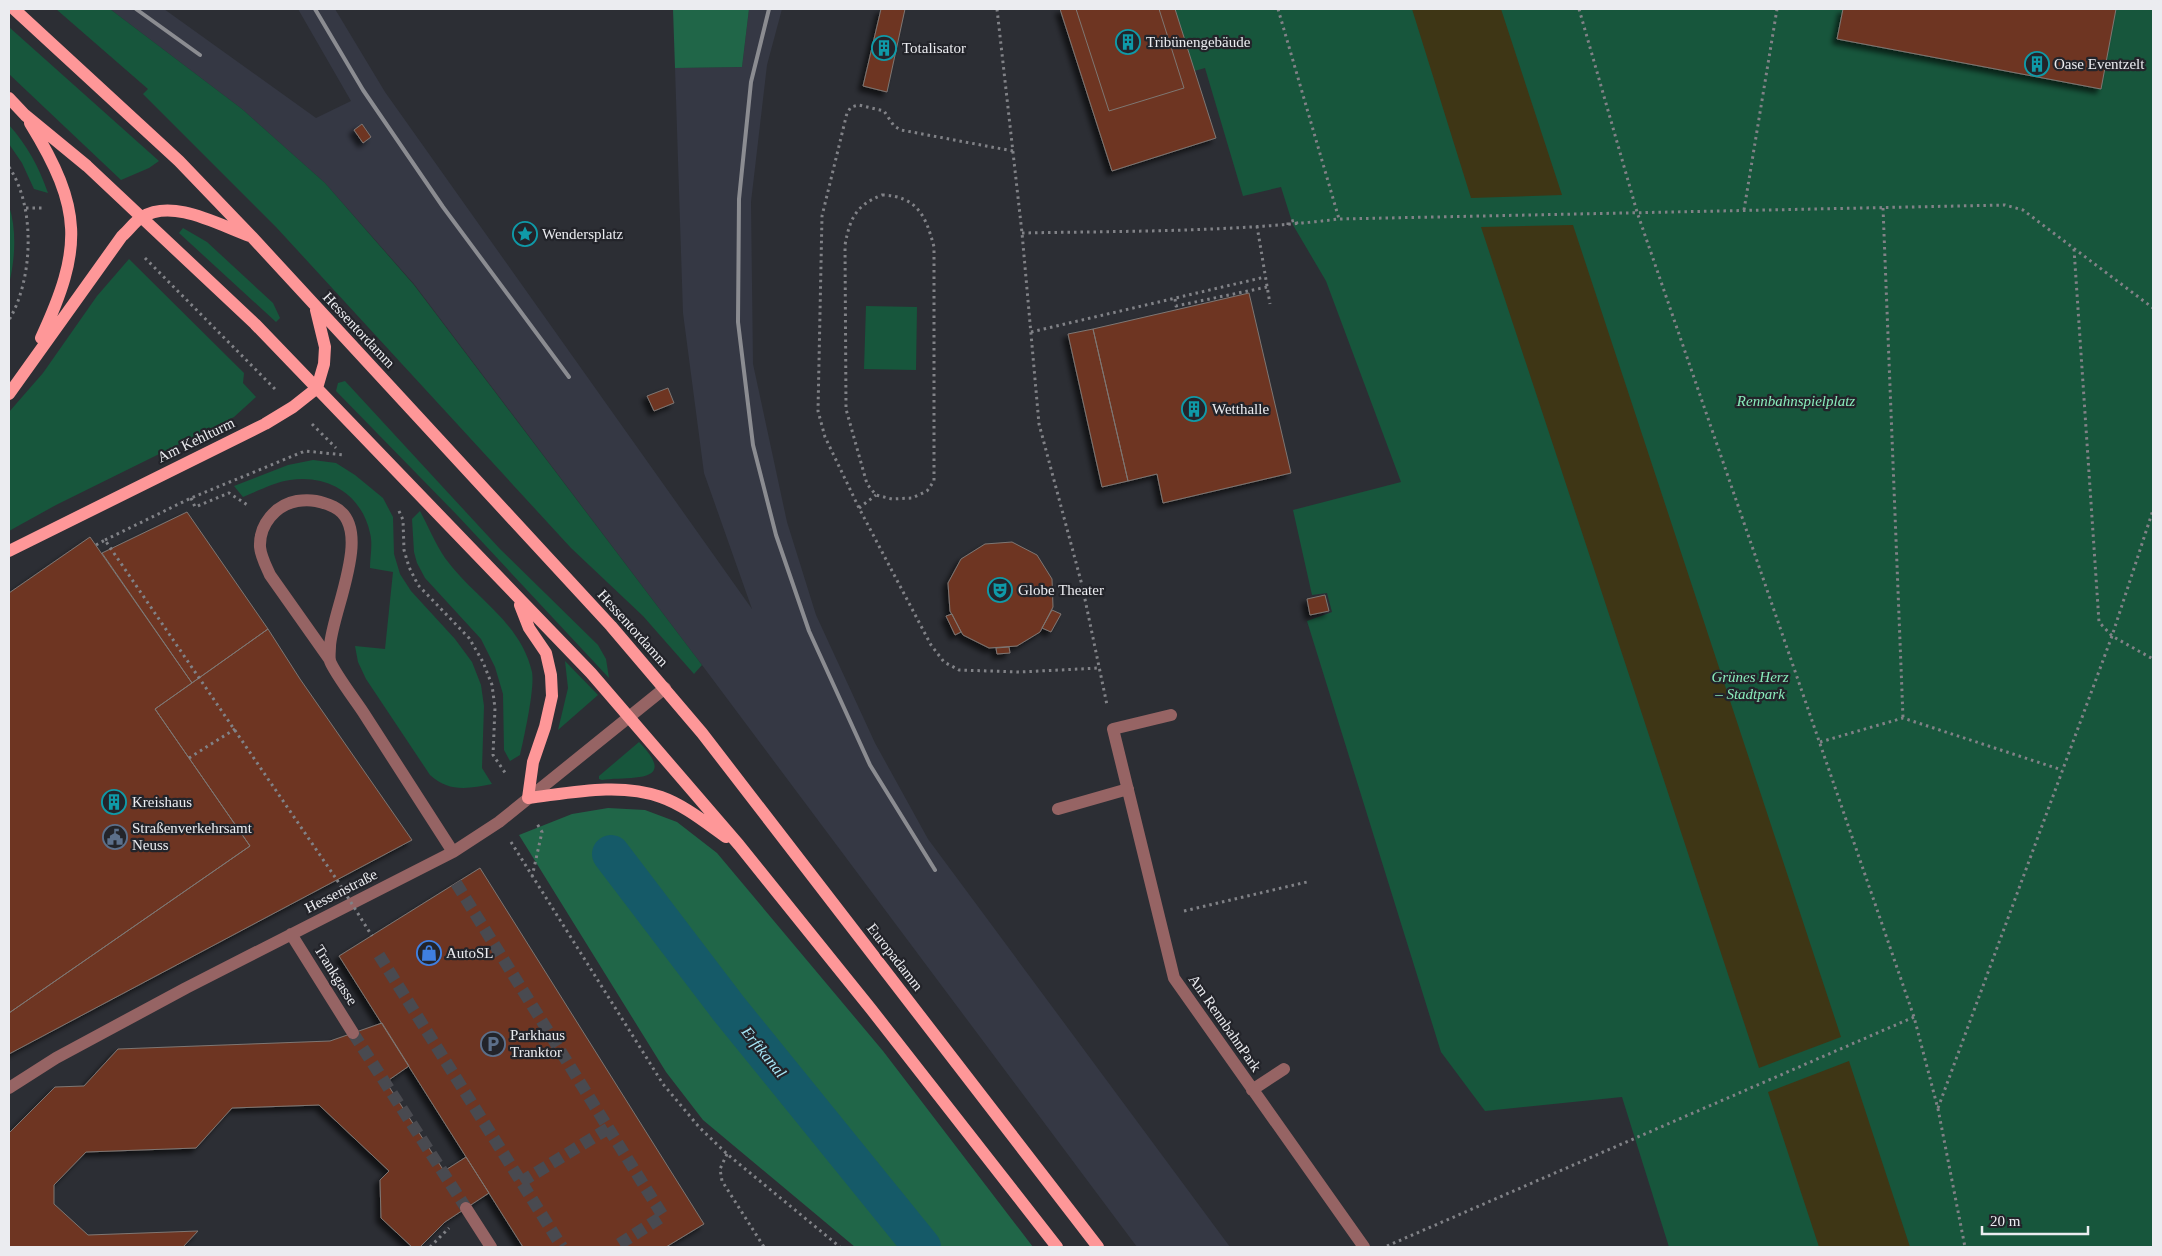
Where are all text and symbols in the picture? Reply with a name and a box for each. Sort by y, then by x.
building icon: Tribünengebäude [1115,29,1141,55]
place label: Tribünengebäude [1146,34,1251,50]
building icon: Totalisator [871,35,897,61]
place label: Totalisator [902,40,966,56]
building icon: Oase Eventzelt [2024,51,2050,77]
place label: Oase Eventzelt [2054,56,2145,72]
place icon: Wendersplatz [512,221,538,247]
place label: Wendersplatz [542,226,624,242]
street label: Hessentordamm [320,289,398,371]
park label: Rennbahnspielplatz [1736,393,1855,409]
building icon: Wetthalle [1181,396,1207,422]
place label: Wetthalle [1212,401,1269,417]
street label: Am Kehlturm [155,414,237,466]
theatre icon: Globe Theater [987,577,1013,603]
place label: Globe Theater [1018,582,1104,598]
street label: Hessentordamm [594,586,672,670]
park label: Grünes Herz – Stadtpark [1711,669,1789,702]
building icon: Kreishaus [101,789,127,815]
place label: Kreishaus [132,794,192,810]
place label: Straßenverkehrsamt Neuss [132,820,253,853]
public building icon: Straßenverkehrsamt Neuss [102,824,128,850]
street label: Hessenstraße [302,866,380,916]
street label: Europadamm [864,920,926,994]
shop icon: AutoSL [416,940,442,966]
street label: Trankgasse [311,942,361,1008]
place label: AutoSL [446,945,494,961]
street label: Am RennbahnPark [1186,971,1265,1075]
water label: Erftkanal [737,1022,790,1082]
place label: Parkhaus Tranktor [510,1027,565,1060]
parking icon: Parkhaus Tranktor [480,1031,506,1057]
scale bar [1982,1204,2088,1236]
text: 20 m [1990,1213,2021,1229]

